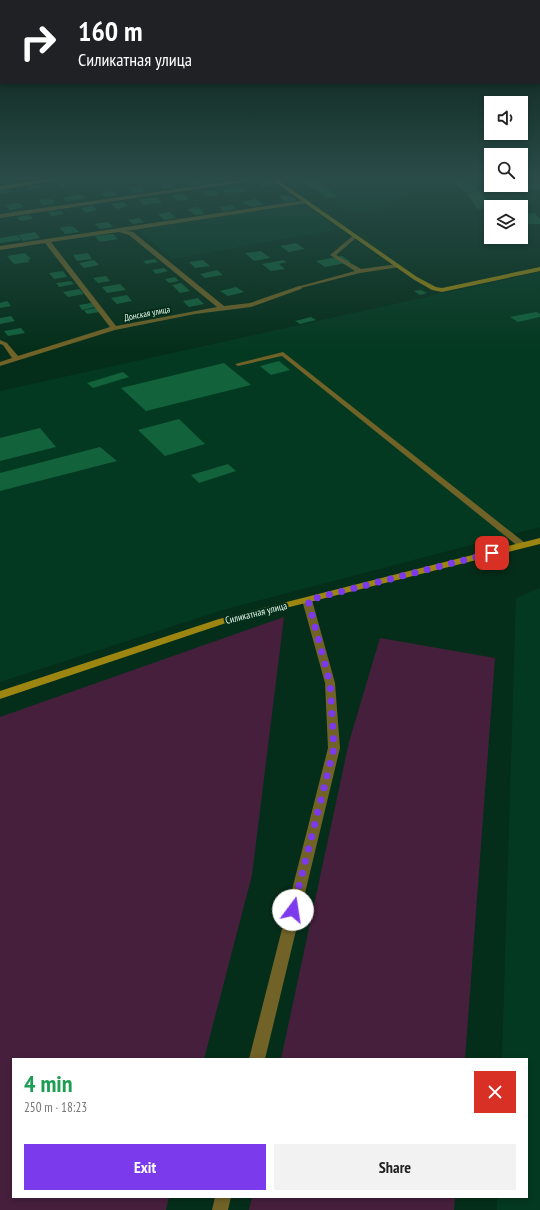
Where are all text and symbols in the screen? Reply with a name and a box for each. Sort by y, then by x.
text: 160 m [78,12,142,49]
icon: right [12,16,64,68]
text: Силикатная улица [78,48,192,71]
map controls [484,96,528,244]
button: sound [484,96,528,140]
button: search [484,148,528,192]
button: layers [484,200,528,244]
street label: Донская улица [123,303,171,323]
pin [475,536,509,570]
icon: arrive [481,542,503,564]
street label: Силикатная улица [224,599,288,627]
position arrow [272,889,314,931]
text: 4 min [24,1068,72,1099]
button: close [474,1071,516,1113]
text: 250 m · 18:23 [24,1099,87,1116]
button: Exit [24,1144,266,1190]
button: Share [274,1144,516,1190]

